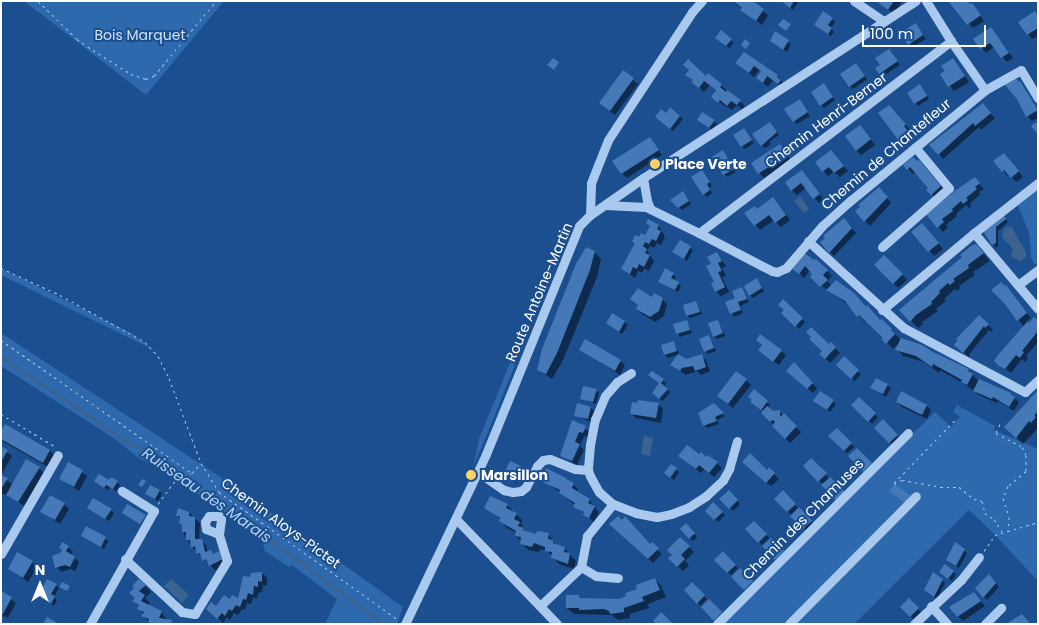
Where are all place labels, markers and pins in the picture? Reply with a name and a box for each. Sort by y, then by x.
place label: Place Verte [665,156,747,172]
marker: Place Verte [649,158,661,170]
place label: Marsillon [481,467,548,483]
marker: Marsillon [465,469,477,481]

